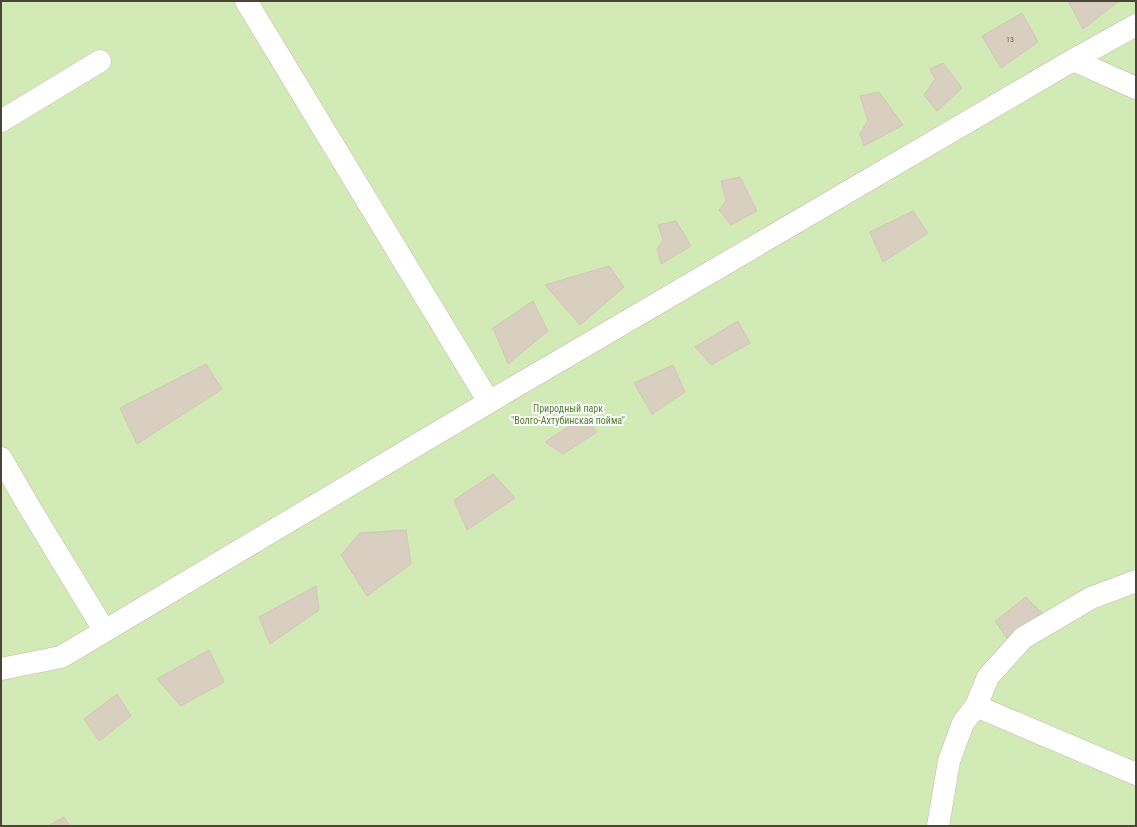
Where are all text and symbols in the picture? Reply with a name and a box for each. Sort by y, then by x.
house number: 13 [1006,35,1014,44]
park label: Природный парк "Волго-Ахтубинская пойма" [511,403,625,426]

